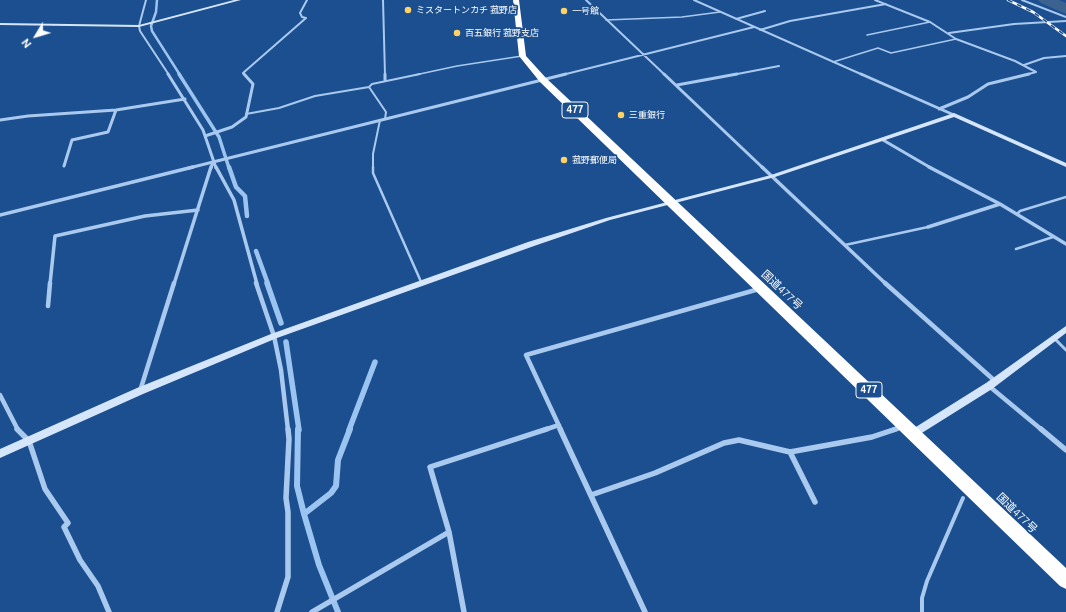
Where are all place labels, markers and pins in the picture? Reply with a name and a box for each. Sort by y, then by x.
marker: ミスタートンカチ 菰野店 [403,5,413,15]
place label: ミスタートンカチ 菰野店 [416,5,517,15]
marker: 一号館 [559,6,569,16]
place label: 一号館 [572,6,599,16]
marker: 百五銀行 菰野支店 [452,28,462,38]
place label: 百五銀行 菰野支店 [465,28,539,38]
marker: 三重銀行 [616,110,626,120]
place label: 三重銀行 [629,110,665,120]
marker: 菰野郵便局 [559,155,569,165]
place label: 菰野郵便局 [572,155,617,165]

